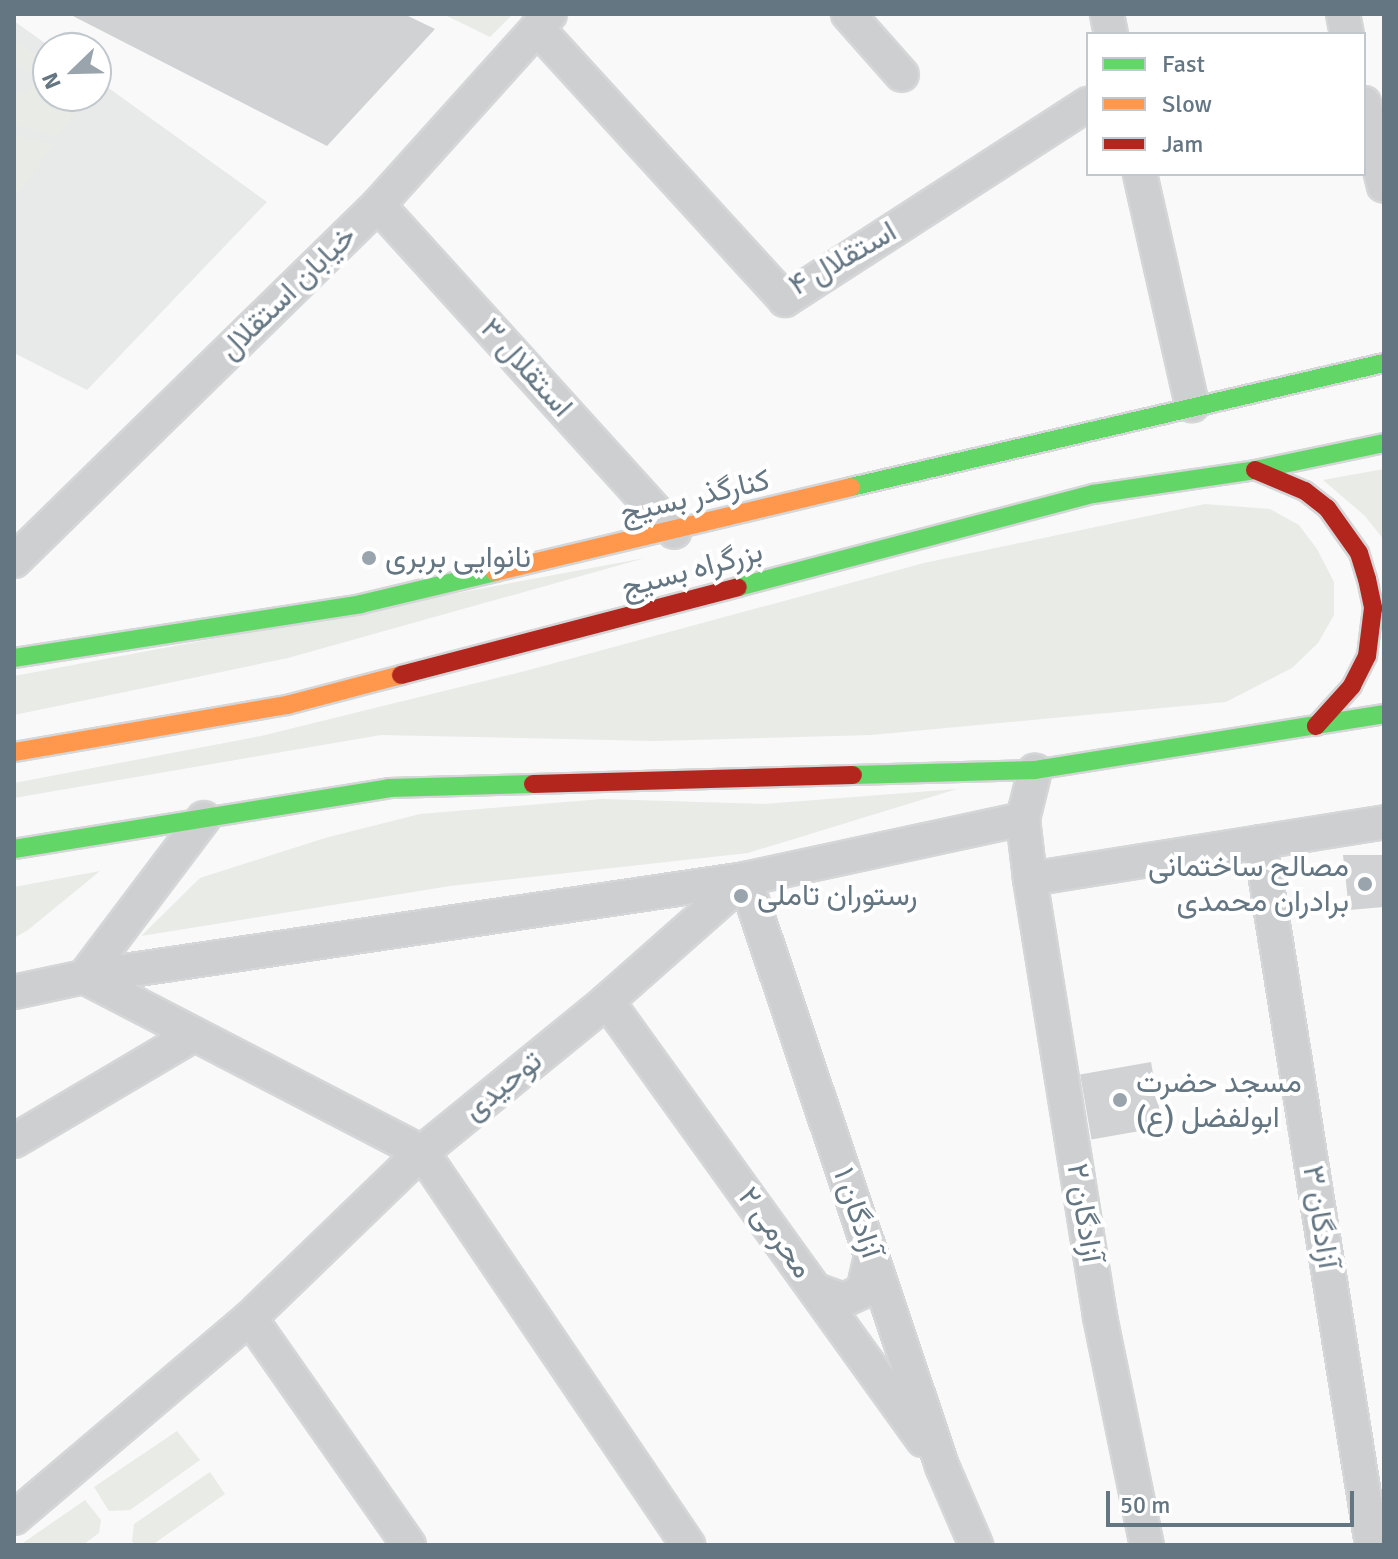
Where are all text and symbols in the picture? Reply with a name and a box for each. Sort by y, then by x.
north arrow [32,32,112,112]
legend [1086,32,1366,176]
text: Fast [1162,49,1205,79]
text: N [36,68,67,93]
text: Slow [1162,89,1212,119]
text: Jam [1162,129,1203,159]
street label: استقلال ۴ [783,214,903,304]
street label: خیابان استقلال [212,219,364,367]
street label: استقلال ۳ [472,311,580,425]
street label: کنارگذر بسیج [617,462,773,532]
street label: بزرگراه بسیج [617,534,767,606]
place label: نانوایی بربری [385,540,531,576]
marker: نانوایی بربری [360,549,378,567]
place label: مصالح ساختمانی برادران محمدی [1148,849,1349,920]
marker: مصالح ساختمانی برادران محمدی [1356,875,1374,893]
place label: رستوران تاملی [757,878,918,914]
marker: رستوران تاملی [732,887,750,905]
street label: توحیدی [456,1043,550,1129]
place label: مسجد حضرت ابولفضل (ع) [1136,1065,1302,1136]
marker: مسجد حضرت ابولفضل (ع) [1111,1091,1129,1109]
street label: آزادگان ۲ [1058,1161,1110,1265]
street label: آزادگان ۱ [825,1163,889,1263]
street label: آزادگان ۳ [1294,1163,1346,1271]
street label: محرمی ۲ [730,1180,820,1286]
scale bar [1110,1475,1358,1525]
text: 50 m [1120,1490,1170,1520]

